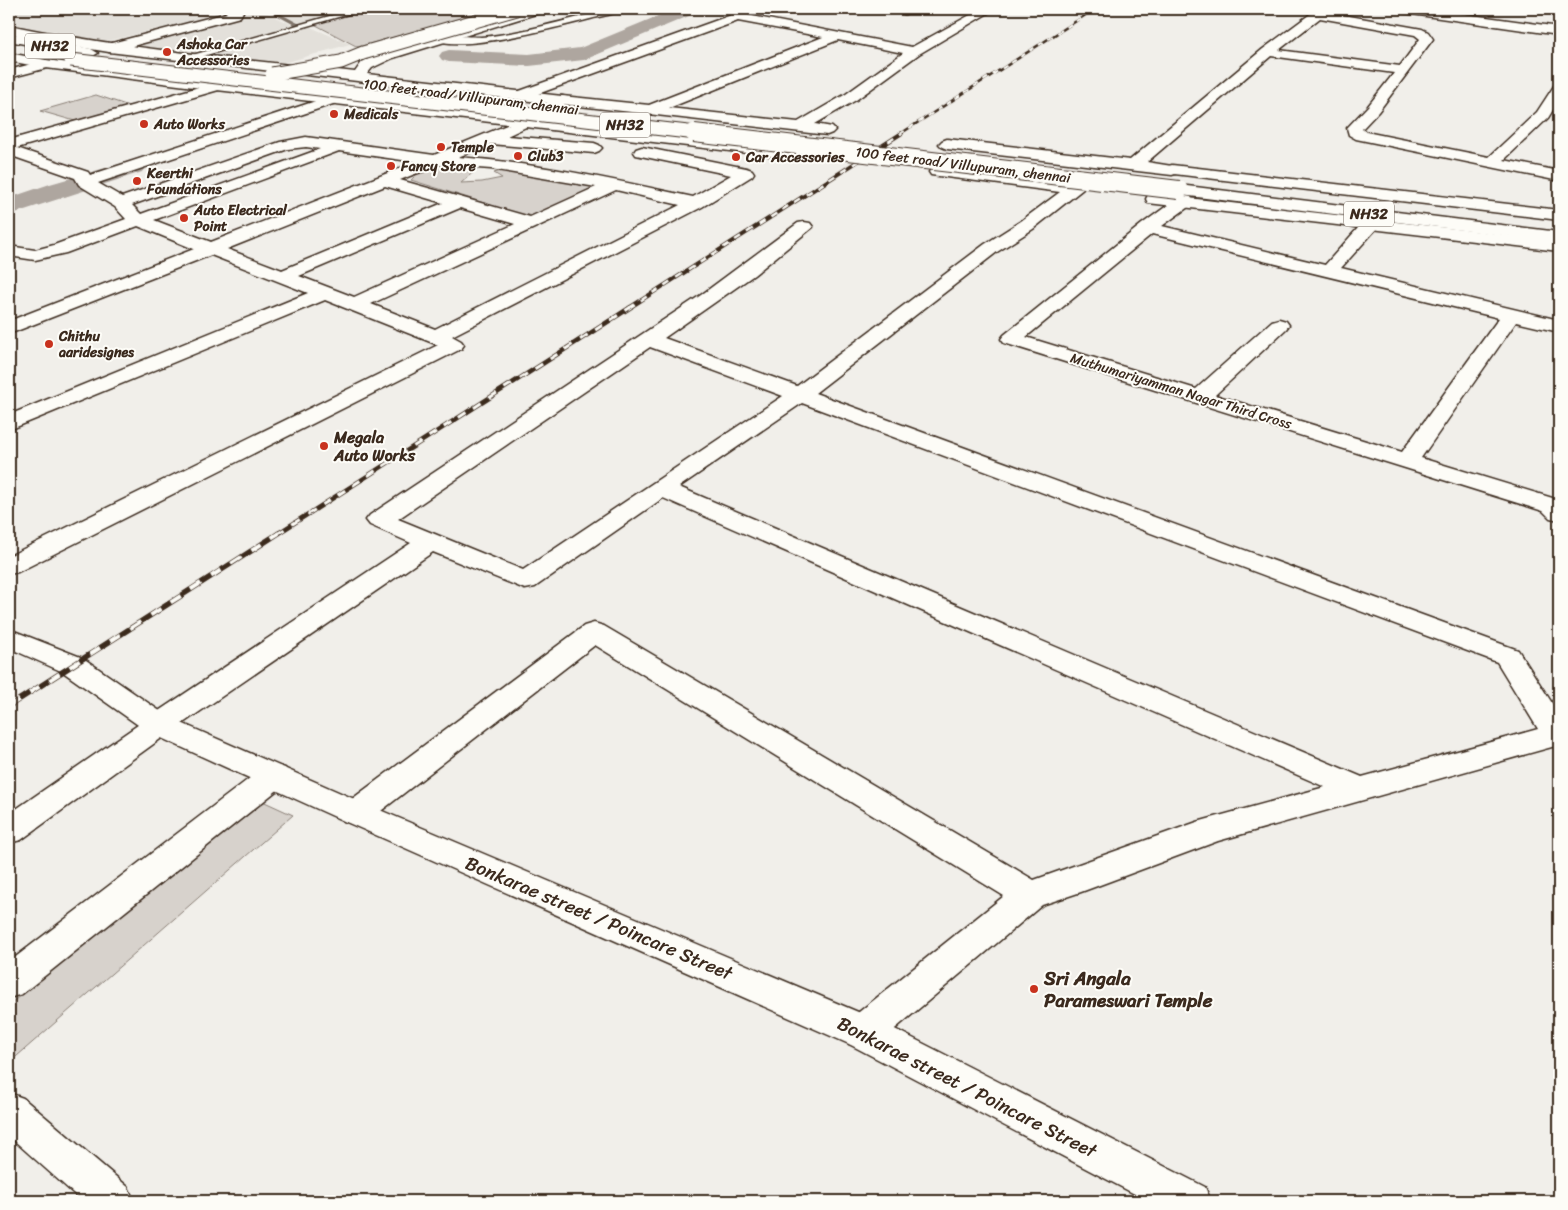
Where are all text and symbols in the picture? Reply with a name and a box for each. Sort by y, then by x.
place label: Ashoka Car Accessories [176,32,249,73]
road number: NH32 [25,34,75,58]
marker: Ashoka Car Accessories [161,46,173,58]
street label: 100 feet road/ Villupuram, chennai [362,71,581,123]
place label: Medicals [343,102,399,127]
marker: Medicals [328,108,340,120]
place label: Auto Works [153,112,225,137]
road number: NH32 [600,112,650,138]
marker: Auto Works [138,118,150,130]
place label: Temple [451,135,495,160]
street label: 100 feet road/ Villupuram, chennai [854,139,1073,191]
marker: Temple [435,141,447,153]
place label: Club3 [527,144,564,169]
place label: Car Accessories [745,145,845,170]
marker: Club3 [512,150,524,162]
marker: Car Accessories [730,151,742,163]
place label: Fancy Store [400,154,477,179]
marker: Fancy Store [385,160,397,172]
place label: Keerthi Foundations [146,161,222,202]
marker: Keerthi Foundations [131,175,143,187]
place label: Auto Electrical Point [193,198,288,239]
road number: NH32 [1344,202,1394,226]
marker: Auto Electrical Point [178,212,190,224]
place label: Chithu aaridesignes [58,324,134,365]
marker: Chithu aaridesignes [43,338,55,350]
street label: Muthumariyamman Nagar Third Cross [1067,345,1295,437]
place label: Megala Auto Works [333,423,416,470]
marker: Megala Auto Works [318,440,330,452]
street label: Bonkarae street / Poincare Street [460,847,739,990]
place label: Sri Angala Parameswari Temple [1043,962,1213,1017]
marker: Sri Angala Parameswari Temple [1028,983,1040,995]
street label: Bonkarae street / Poincare Street [831,1007,1104,1168]

